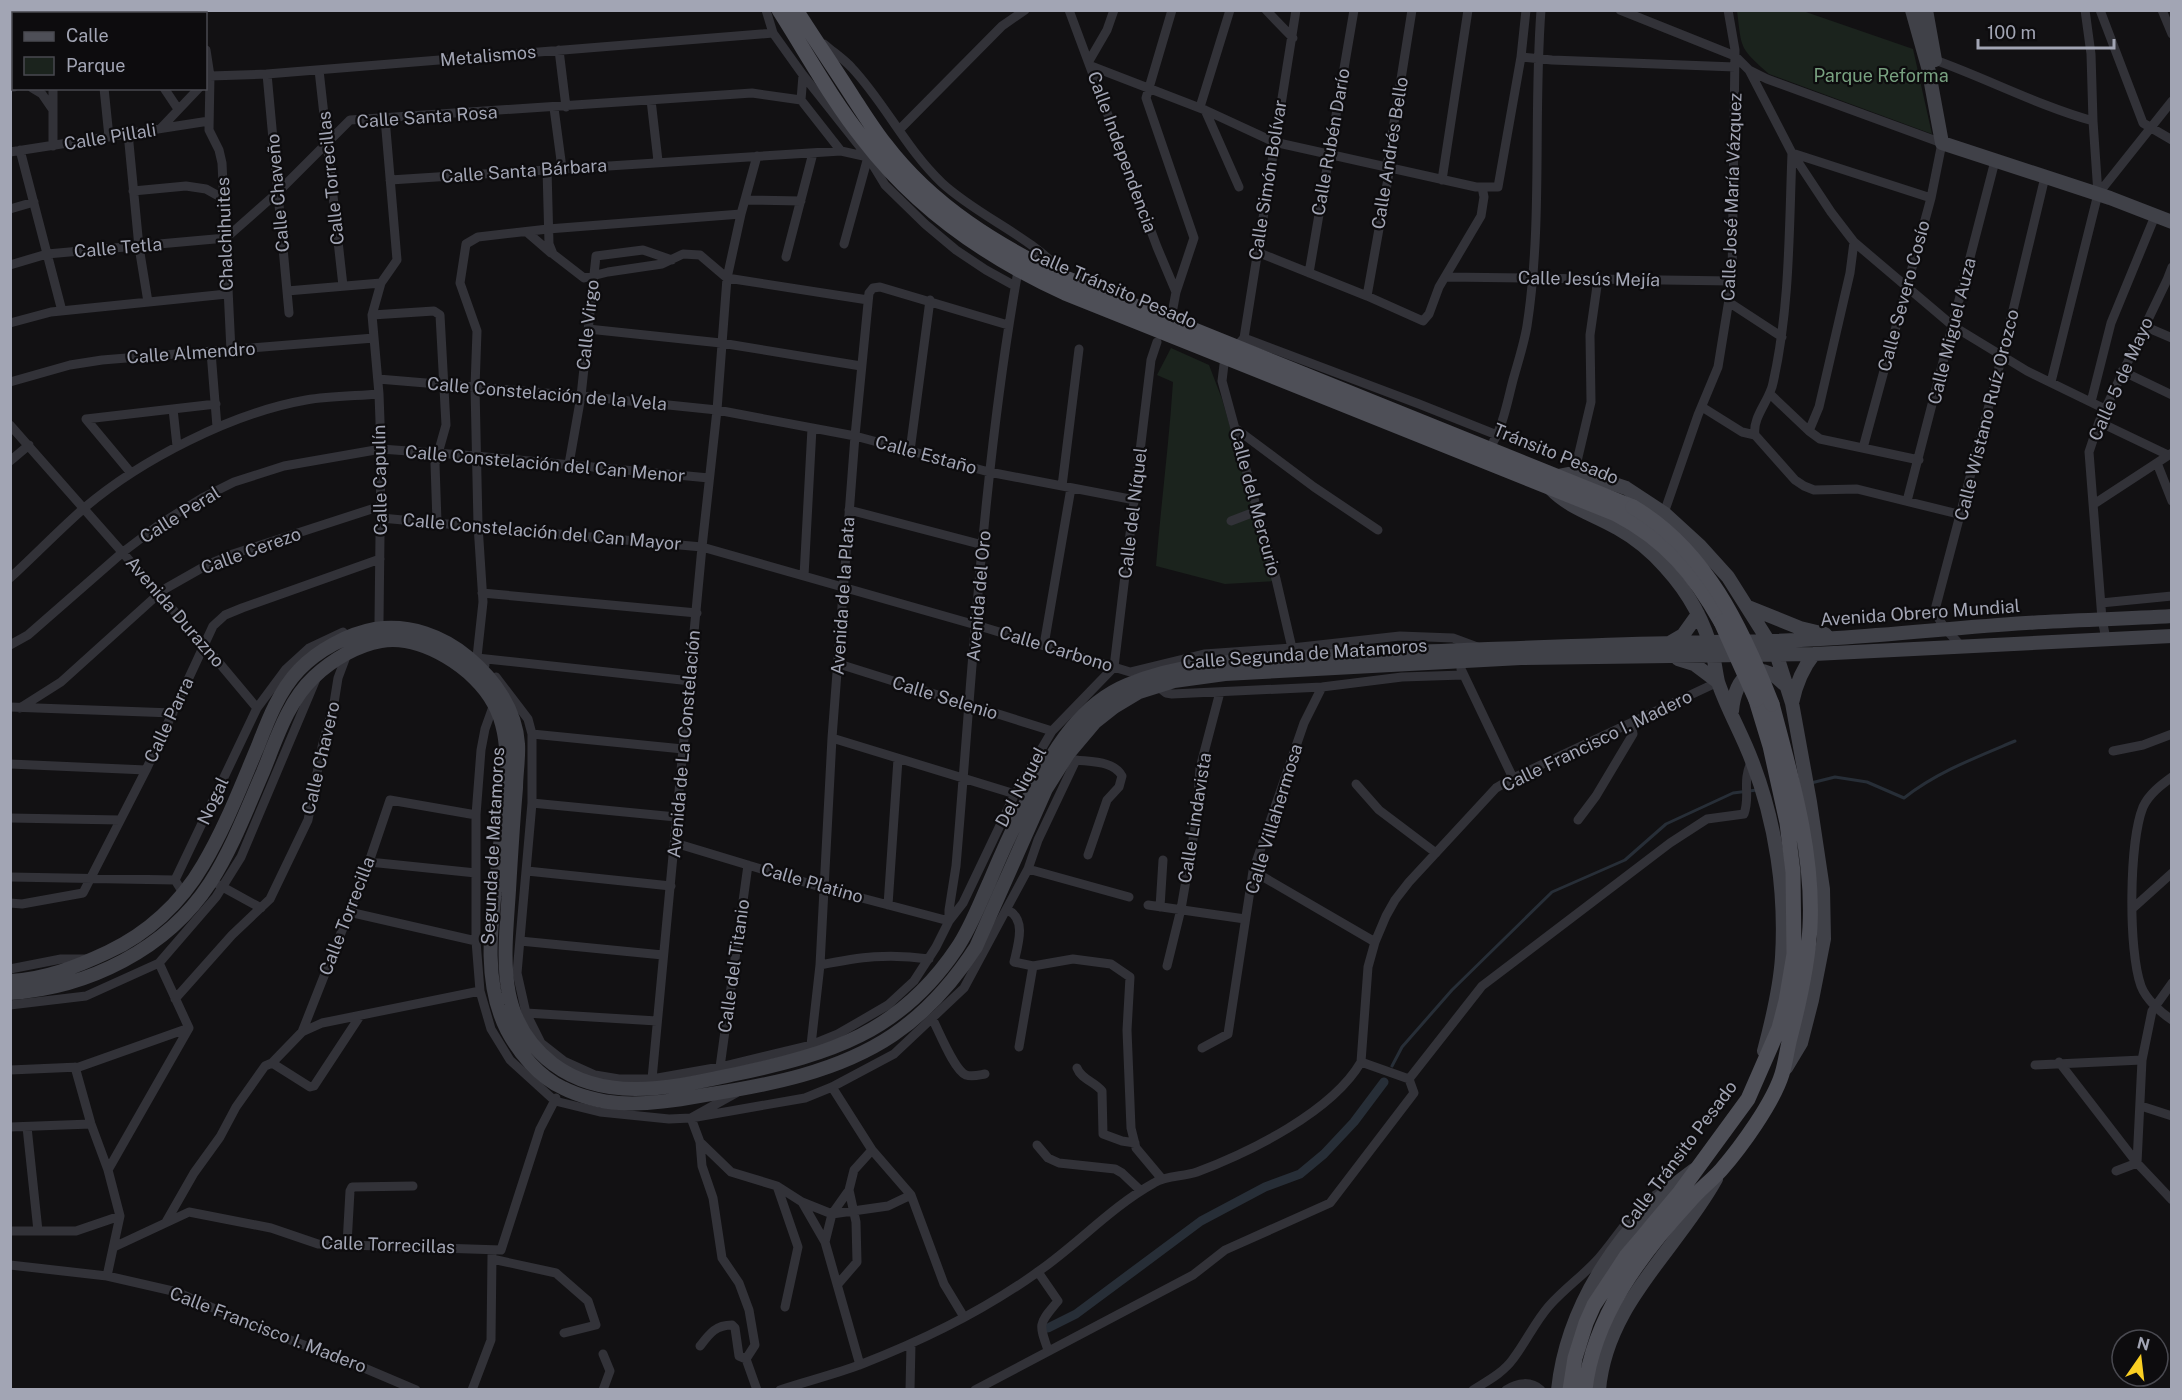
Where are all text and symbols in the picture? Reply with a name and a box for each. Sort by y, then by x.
legend [12,12,207,90]
scale bar [1978,12,2114,50]
text: 100 m [1987,22,2036,43]
text: Calle [66,25,109,46]
street label: Metalismos [439,41,537,70]
text: Parque [66,55,126,76]
park label: Parque Reforma [1813,65,1949,86]
street label: Calle Rubén Darío [1307,67,1354,217]
street label: Calle Independencia [1084,68,1161,235]
street label: Calle Andrés Bello [1367,75,1412,231]
street label: Calle José María Vázquez [1717,93,1746,301]
street label: Calle Simón Bolívar [1244,98,1291,262]
street label: Calle Santa Rosa [356,101,498,132]
street label: Calle Torrecillas [313,110,348,246]
street label: Calle Pillali [62,119,158,154]
street label: Calle Chaveño [262,133,293,253]
street label: Calle Santa Bárbara [440,154,608,187]
street label: Chalchihuites [212,177,237,291]
street label: Calle Severo Cosío [1873,218,1934,374]
street label: Calle Tetla [73,233,163,262]
street label: Calle Tránsito Pesado [1026,243,1200,332]
street label: Calle Miguel Auza [1923,255,1980,406]
street label: Calle Jesús Mejía [1518,267,1660,290]
street label: Calle Virgo [572,279,603,371]
street label: Calle Wistano Ruíz Orozco [1950,307,2023,523]
street label: Calle 5 de Mayo [2084,314,2157,444]
street label: Calle Almendro [126,338,256,367]
street label: Calle Constelación de la Vela [426,373,668,414]
street label: Tránsito Pesado [1490,419,1622,488]
street label: Calle Capulín [368,425,391,535]
street label: Calle del Mercurio [1226,426,1285,578]
street label: Calle Estaño [873,431,979,478]
street label: Calle Constelación del Can Menor [404,441,686,486]
street label: Calle del Níquel [1114,446,1151,580]
street label: Calle Peral [136,482,224,547]
street label: Calle Constelación del Can Mayor [402,509,682,554]
street label: Avenida de la Plata [826,516,859,676]
street label: Calle Cerezo [198,523,304,578]
street label: Avenida del Oro [962,530,995,662]
street label: Avenida Durazno [122,552,229,671]
street label: Avenida Obrero Mundial [1819,595,2021,630]
street label: Calle Carbono [997,621,1115,676]
street label: Avenida de La Constelación [663,629,704,859]
street label: Calle Segunda de Matamoros [1182,634,1428,673]
street label: Calle Selenio [890,671,1000,724]
street label: Calle Parra [140,674,197,766]
street label: Calle Francisco I. Madero [1498,685,1695,796]
street label: Calle Chavero [297,699,344,816]
street label: Calle Villahermosa [1241,741,1306,897]
street label: Del Niquel [991,743,1050,830]
street label: Segunda de Matamoros [477,746,508,946]
street label: Calle Lindavista [1174,751,1215,885]
street label: Nogal [192,774,233,828]
street label: Calle Torrecilla [314,854,379,978]
street label: Calle Platino [759,858,866,907]
street label: Calle del Titanio [714,898,753,1034]
street label: Calle Tránsito Pesado [1616,1076,1741,1233]
street label: Calle Torrecillas [321,1232,456,1257]
street label: Calle Francisco I. Madero [167,1282,370,1377]
north arrow [2110,1328,2170,1388]
text: N [2135,1333,2152,1355]

